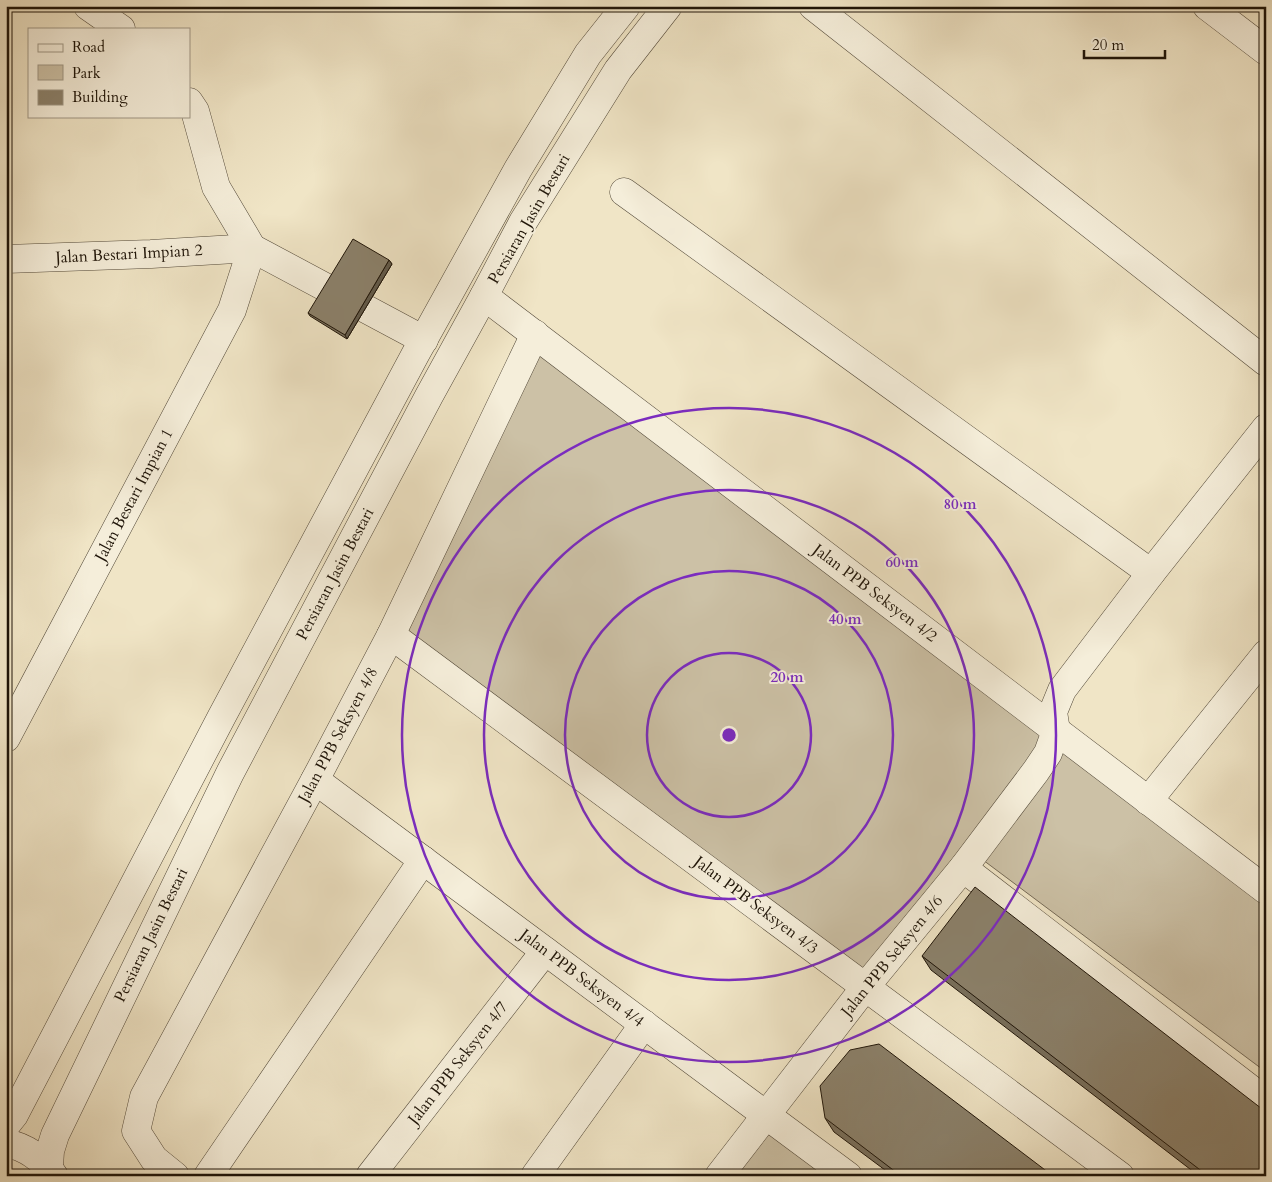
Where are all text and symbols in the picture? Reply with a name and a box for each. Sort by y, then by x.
legend [28,28,190,118]
scale bar [1084,28,1166,60]
text: 20 m [1092,35,1124,55]
text: Road [72,37,105,57]
text: Park [72,63,101,83]
text: Building [72,87,128,107]
street label: Persiaran Jasin Bestari [483,149,575,288]
street label: Jalan Bestari Impian 2 [53,239,203,269]
street label: Jalan Bestari Impian 1 [89,425,178,567]
text: 80 m [943,494,977,514]
street label: Persiaran Jasin Bestari [291,504,379,644]
street label: Jalan PPB Seksyen 4/2 [807,538,942,647]
text: 60 m [885,552,919,572]
text: 40 m [828,609,862,629]
street label: Jalan PPB Seksyen 4/8 [292,663,383,808]
text: 20 m [770,667,804,687]
centre of rings [720,726,738,744]
street label: Jalan PPB Seksyen 4/3 [688,850,823,959]
street label: Persiaran Jasin Bestari [109,864,193,1006]
street label: Jalan PPB Seksyen 4/6 [835,891,948,1023]
street label: Jalan PPB Seksyen 4/4 [514,923,649,1032]
street label: Jalan PPB Seksyen 4/7 [402,997,513,1131]

